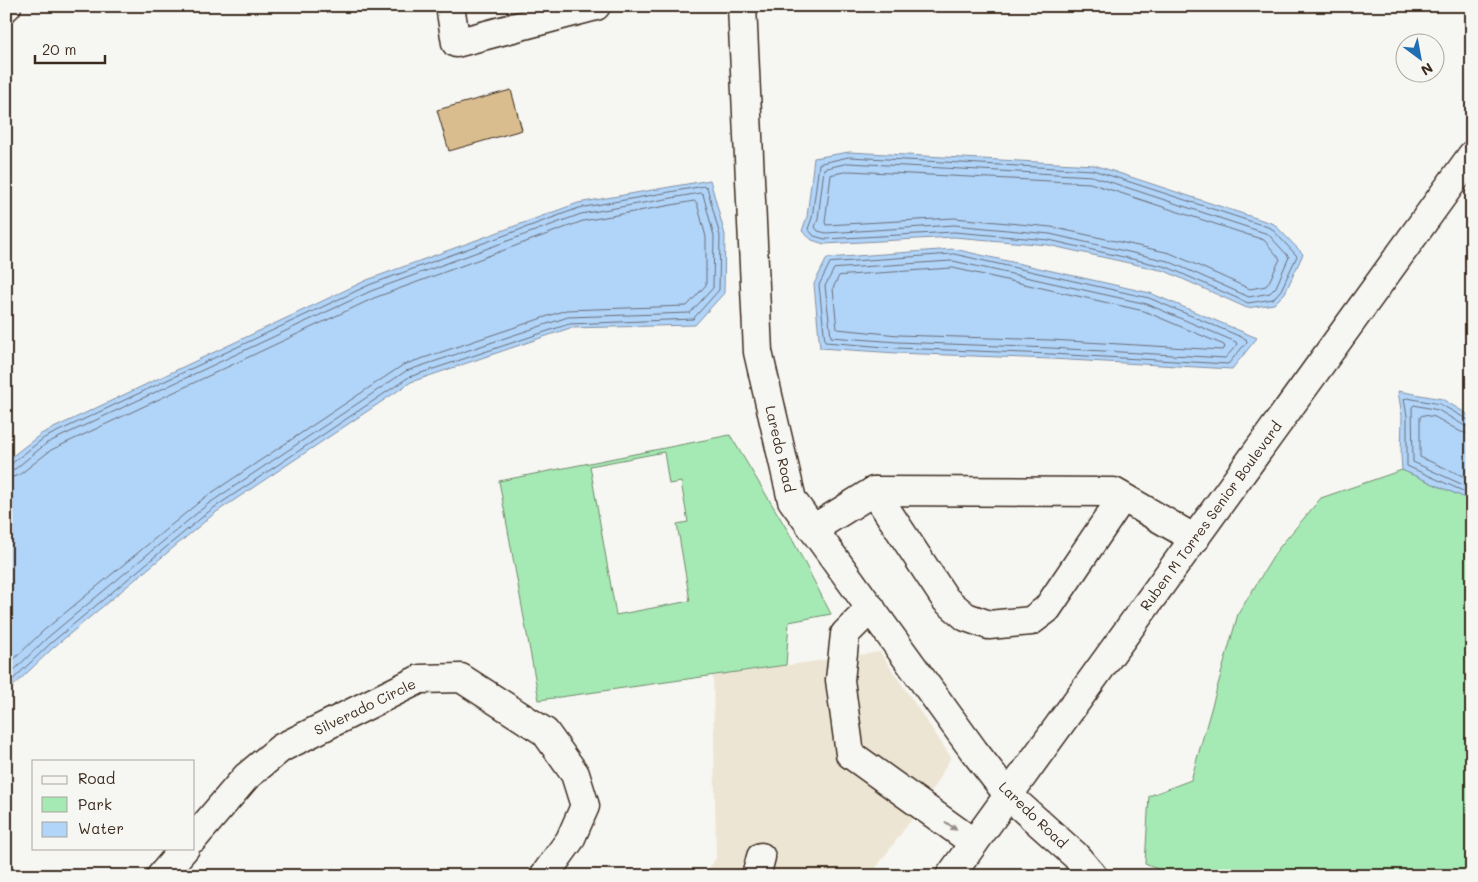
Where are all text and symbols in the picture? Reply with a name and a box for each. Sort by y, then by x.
scale bar [35,32,105,64]
north arrow [1396,32,1446,82]
text: 20 m [42,39,76,59]
text: N [1418,59,1437,80]
street label: Laredo Road [761,404,800,494]
street label: Ruben M Torres Senior Boulevard [1135,417,1286,614]
street label: Silverado Circle [311,674,419,739]
legend [32,760,195,850]
text: Road [78,768,115,788]
street label: Laredo Road [995,777,1072,852]
text: Park [78,794,112,814]
text: Water [78,818,124,838]
one-way arrow [944,821,957,831]

